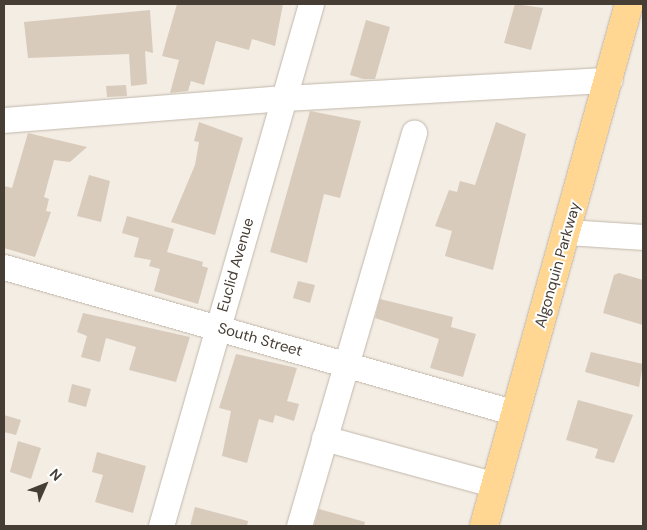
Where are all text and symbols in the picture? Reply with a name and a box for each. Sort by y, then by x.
street label: Algonquin Parkway [531,200,585,330]
street label: Euclid Avenue [214,216,258,314]
street label: South Street [216,319,304,361]
north arrow [20,460,70,510]
text: N [46,465,66,485]

